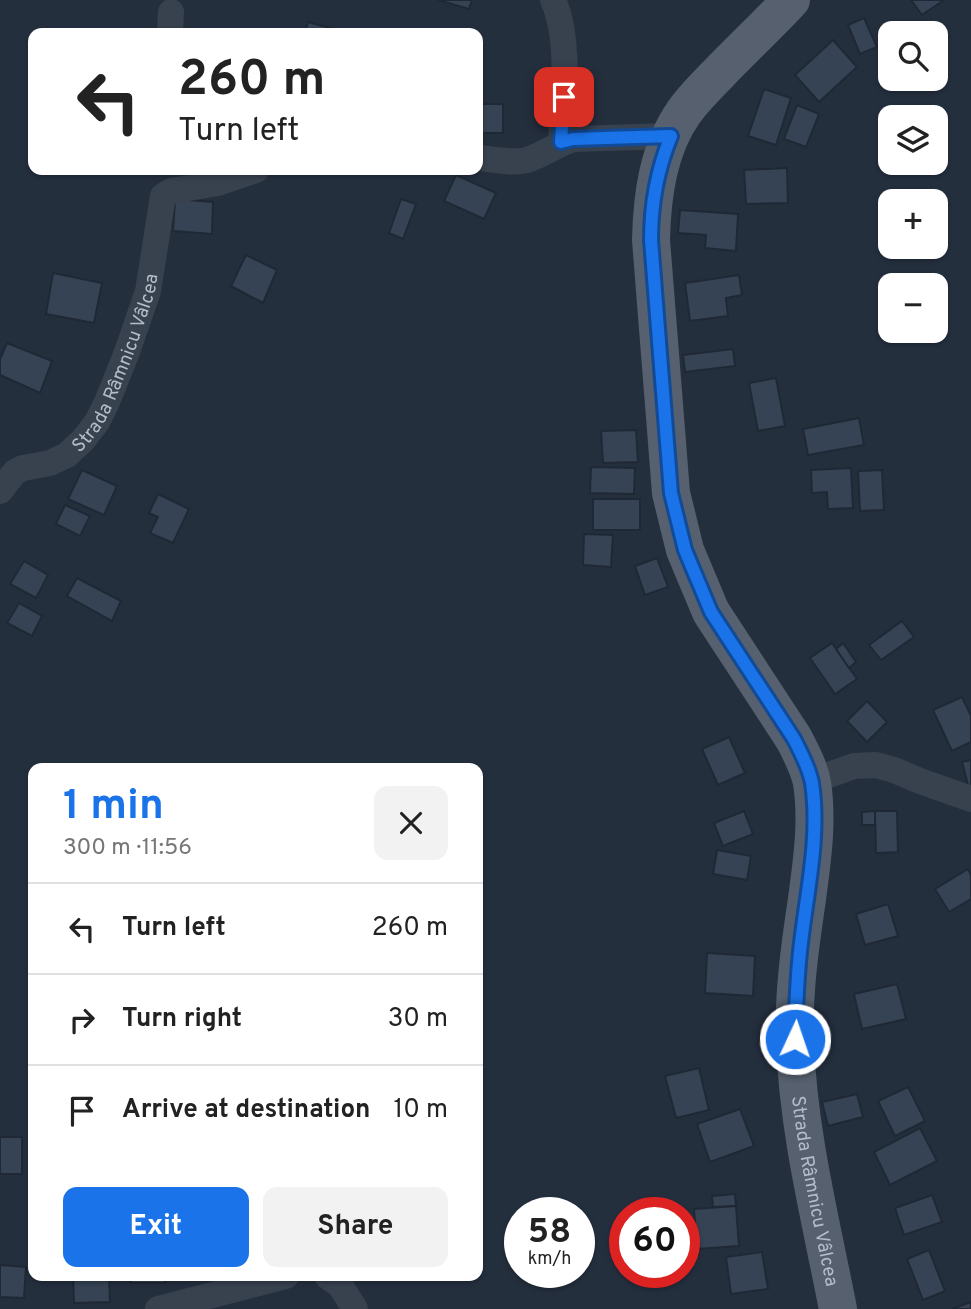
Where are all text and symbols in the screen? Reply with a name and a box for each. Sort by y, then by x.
map controls [878,21,948,343]
button: search [878,21,948,91]
text: 260 m [178,51,325,113]
icon: left [63,56,154,147]
pin [534,67,594,127]
icon: arrive [545,78,583,116]
button: layers [878,105,948,175]
text: Turn left [178,112,299,152]
button: + [878,189,948,259]
street label: Strada Râmnicu Vâlcea [67,272,165,458]
button: − [878,273,948,343]
text: 1 min [63,781,164,834]
button: close [374,786,448,860]
text: 300 m · 11:56 [63,834,192,863]
icon: left [63,910,101,948]
text: Turn left [122,912,226,945]
text: 260 m [372,912,448,945]
icon: right [63,1001,101,1039]
position arrow [758,1002,832,1076]
text: Turn right [122,1003,242,1036]
text: 30 m [388,1003,448,1036]
icon: arrive [63,1092,101,1130]
text: Arrive at destination [122,1094,370,1127]
text: 10 m [393,1094,448,1127]
street label: Strada Râmnicu Vâlcea [785,1095,843,1289]
button: Exit [63,1187,249,1267]
button: Share [263,1187,448,1267]
speed limit sign: 60 [609,1197,700,1288]
text: 58 [528,1211,571,1255]
text: km/h [528,1248,571,1271]

